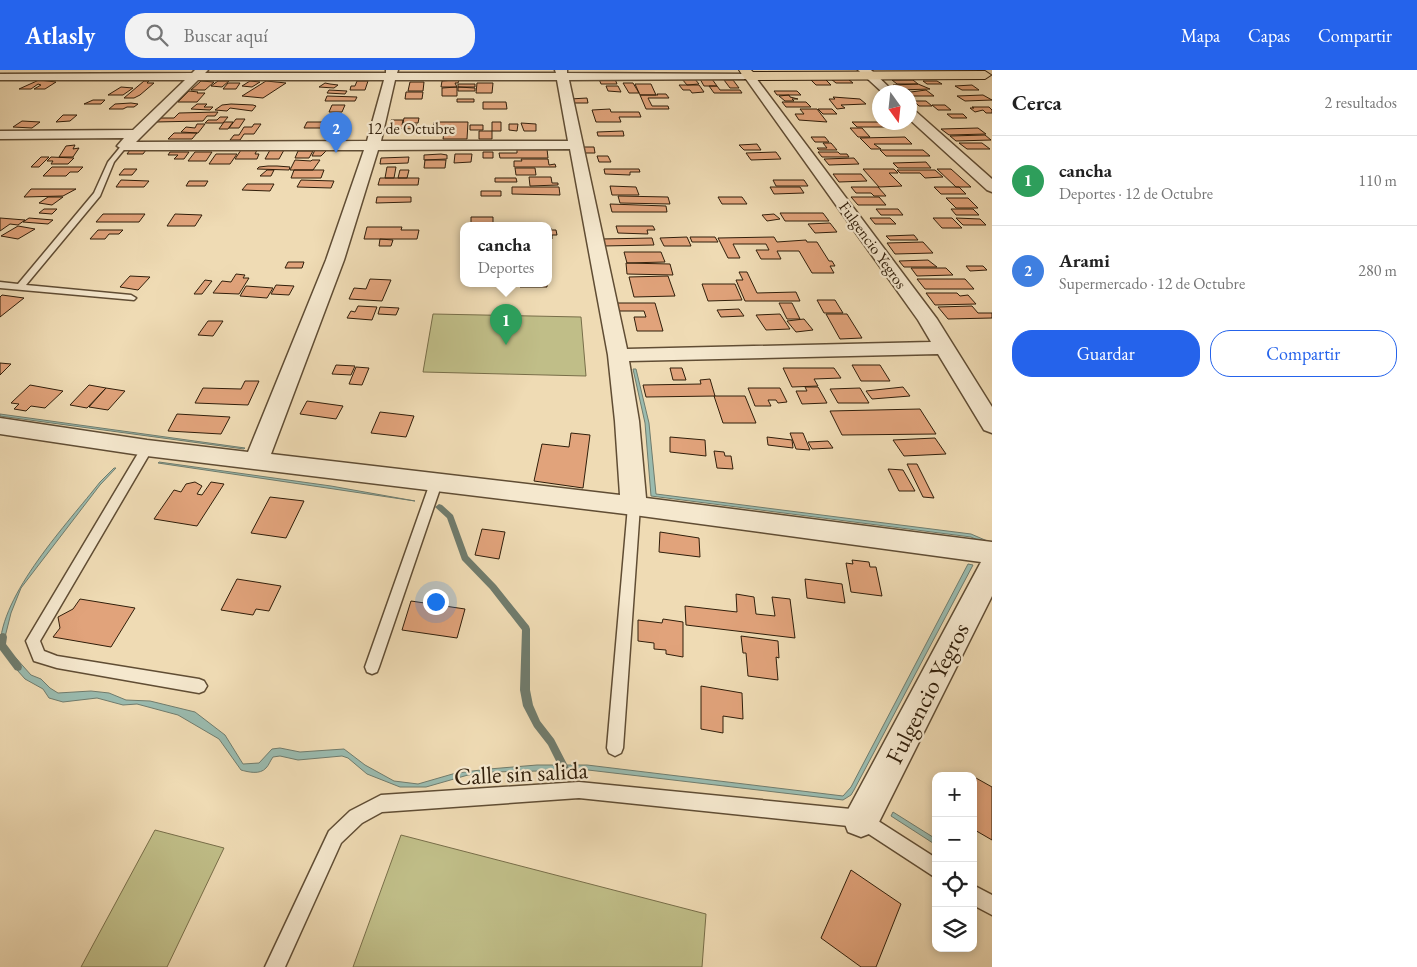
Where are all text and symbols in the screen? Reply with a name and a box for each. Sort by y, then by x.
search box [125,13,475,58]
text: Atlasly [25,20,95,51]
icon: search [143,21,171,49]
text: Buscar aquí [183,23,268,48]
text: Mapa [1181,24,1220,47]
text: Capas [1248,24,1290,47]
text: Compartir [1318,24,1392,47]
north arrow [872,85,917,130]
text: Cerca [1012,89,1062,116]
text: 2 resultados [1325,92,1397,113]
pin: 2 [320,112,352,153]
street label: 12 de Octubre [367,118,455,139]
text: cancha [1059,158,1112,183]
text: 1 [1024,170,1032,191]
text: 110 m [1358,170,1397,191]
text: Deportes · 12 de Octubre [1059,183,1213,204]
street label: Fulgencio Yegros [834,197,912,293]
popup [460,222,552,287]
text: cancha [478,232,531,257]
text: Arami [1059,248,1110,273]
text: Deportes [478,257,534,278]
text: 2 [1024,260,1032,281]
text: 280 m [1358,260,1397,281]
text: Supermercado · 12 de Octubre [1059,273,1245,294]
pin: 1 [490,304,522,345]
button: Guardar [1012,330,1200,377]
button: Compartir [1210,330,1397,377]
your location [423,589,449,615]
street label: Fulgencio Yegros [878,617,976,769]
street label: Calle sin salida [453,754,589,792]
map controls [932,772,977,952]
button: + [932,772,977,817]
button: − [932,817,977,862]
button: locate [932,862,977,907]
button: layers [932,907,977,952]

